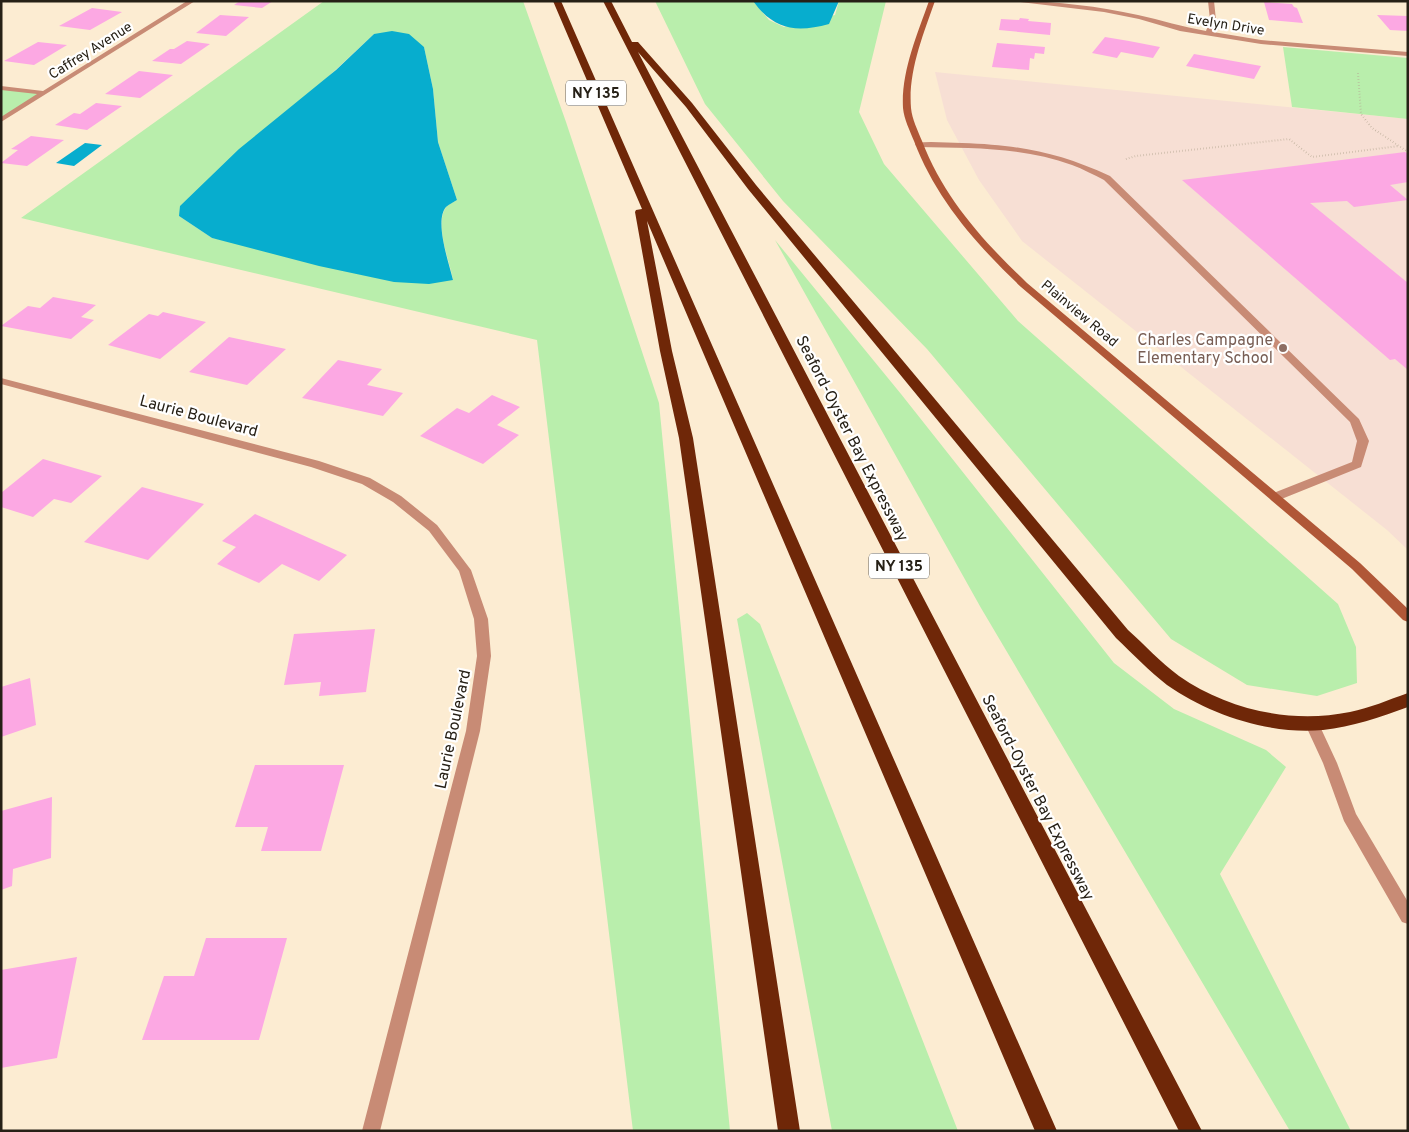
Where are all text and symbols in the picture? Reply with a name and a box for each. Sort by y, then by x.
street label: Evelyn Drive [1186,11,1266,40]
street label: Caffrey Avenue [46,19,136,84]
road number: NY 135 [566,80,626,106]
street label: Plainview Road [1037,277,1121,351]
place label: Charles Campagne Elementary School [1137,331,1273,369]
street label: Seaford-Oyster Bay Expressway [790,333,912,545]
marker: Charles Campagne Elementary School [1277,342,1289,354]
street label: Laurie Boulevard [137,392,260,442]
road number: NY 135 [869,554,929,578]
street label: Laurie Boulevard [432,668,476,791]
street label: Seaford-Oyster Bay Expressway [976,692,1098,904]

